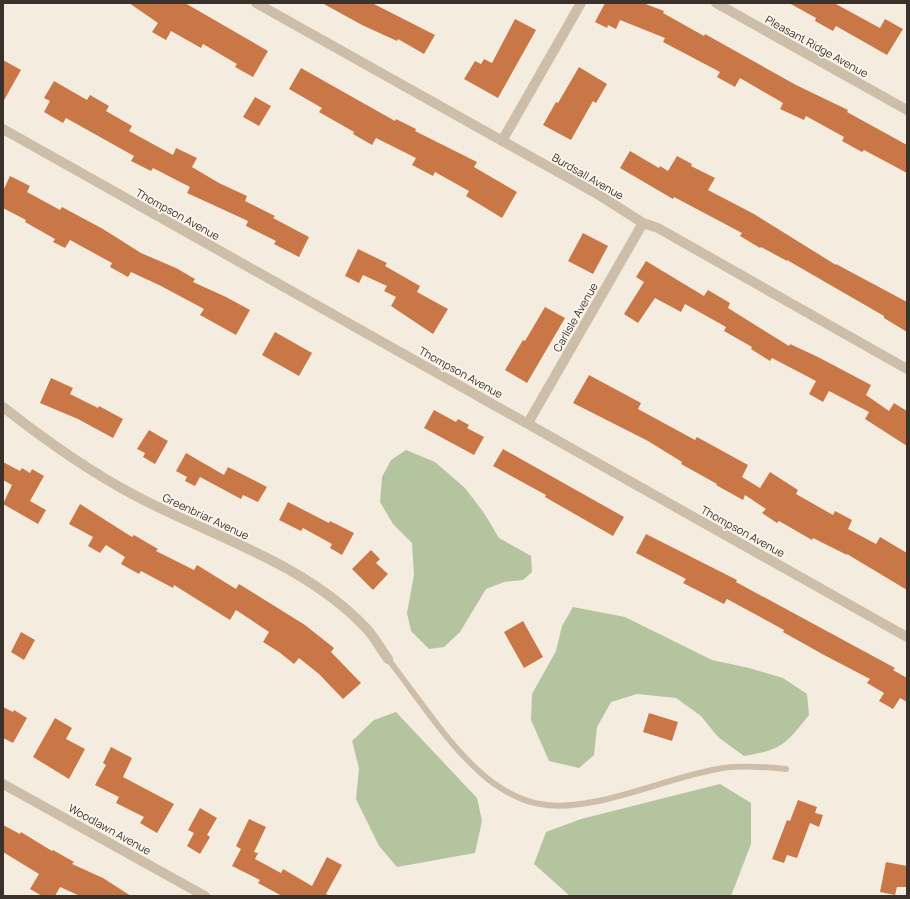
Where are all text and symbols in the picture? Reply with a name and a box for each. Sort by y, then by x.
street label: Pleasant Ridge Avenue [763,11,872,81]
street label: Burdsall Avenue [549,149,627,203]
street label: Thompson Avenue [133,185,223,244]
street label: Carlisle Avenue [549,279,601,354]
street label: Thompson Avenue [416,343,506,402]
street label: Greenbriar Avenue [160,489,252,543]
street label: Thompson Avenue [698,502,788,561]
street label: Woodlawn Avenue [66,800,155,858]

